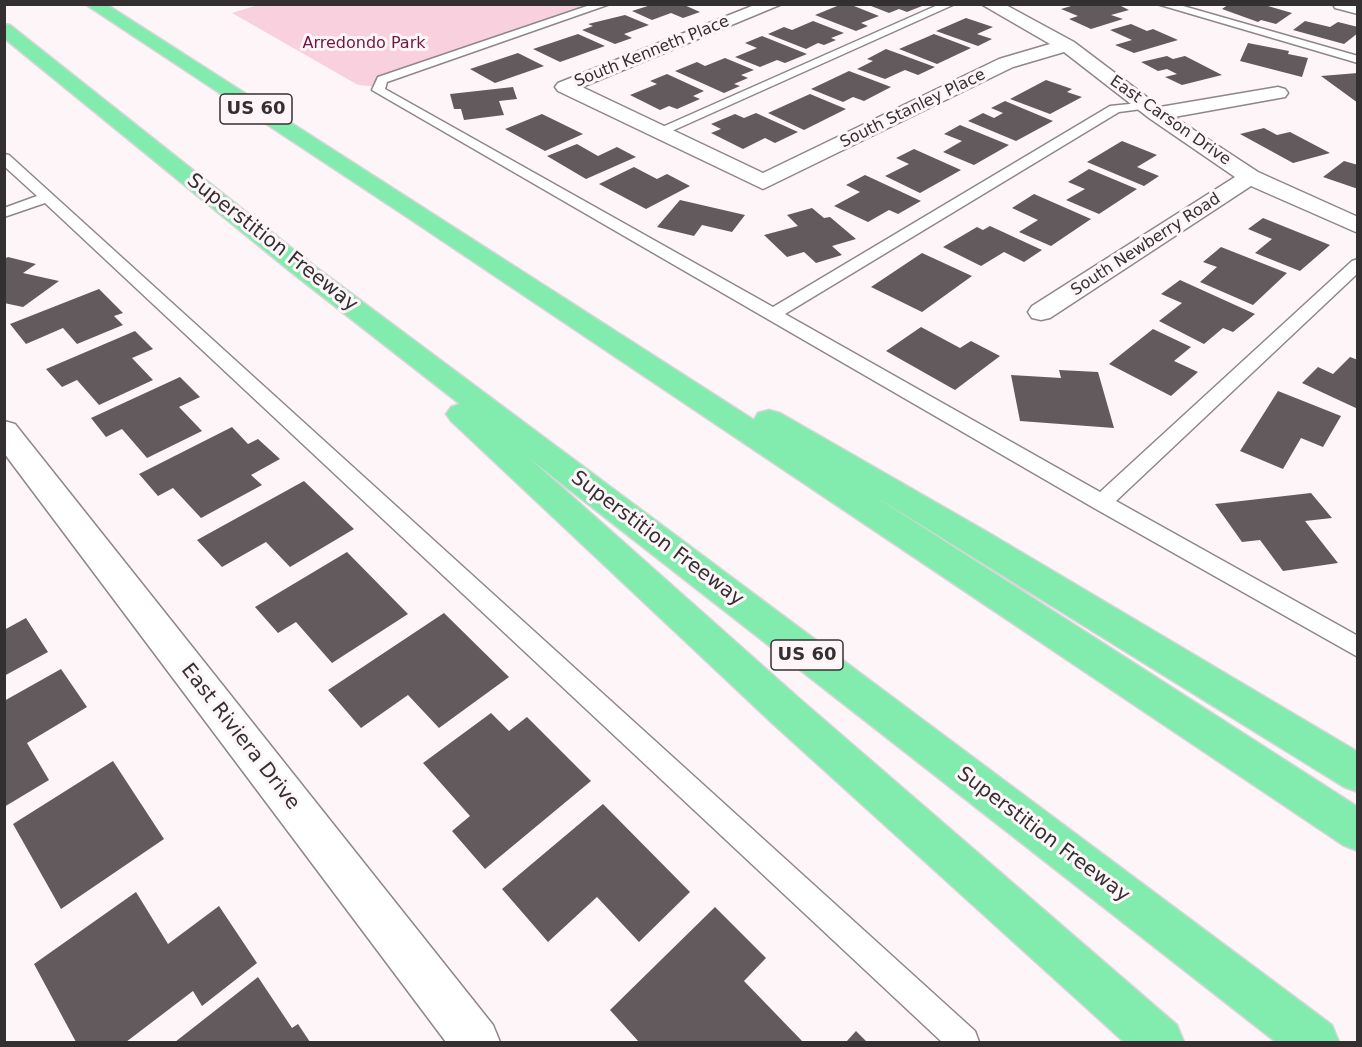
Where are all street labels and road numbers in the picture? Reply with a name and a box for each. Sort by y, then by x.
street label: South Kenneth Place [572,12,732,92]
street label: South Stanley Place [837,65,989,153]
street label: East Carson Drive [1106,72,1234,170]
road number: US 60 [220,94,292,124]
street label: Superstition Freeway [182,169,362,317]
street label: South Newberry Road [1068,190,1224,300]
street label: Superstition Freeway [566,466,748,612]
road number: US 60 [771,640,843,670]
street label: East Riviera Drive [175,659,305,815]
street label: Superstition Freeway [952,762,1134,908]

